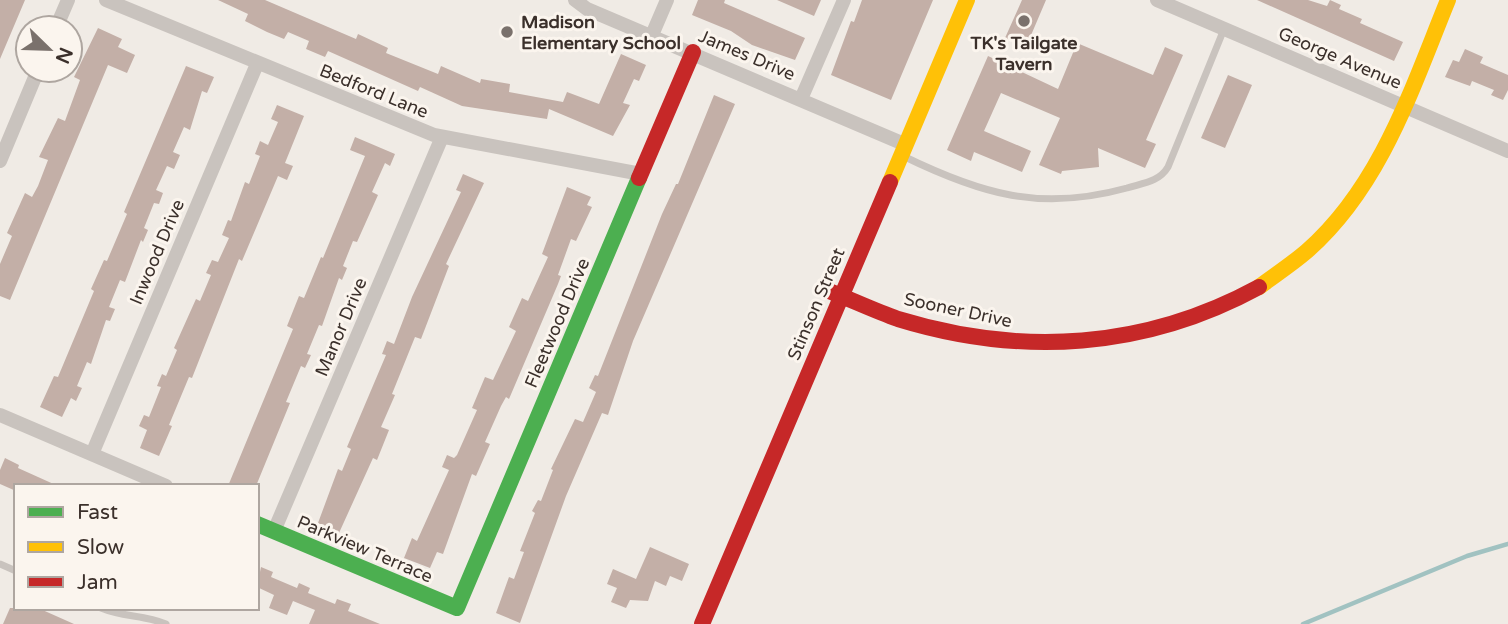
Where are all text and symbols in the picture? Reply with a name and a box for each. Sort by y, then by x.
place label: Madison Elementary School [521,11,681,54]
marker: TK's Tailgate Tavern [1016,13,1032,29]
north arrow [14,14,84,84]
street label: George Avenue [1275,22,1405,94]
marker: Madison Elementary School [499,24,515,40]
street label: James Drive [695,25,799,85]
place label: TK's Tailgate Tavern [969,32,1078,75]
text: N [51,44,77,67]
street label: Bedford Lane [316,59,432,123]
street label: Inwood Drive [125,196,189,308]
street label: Stinson Street [782,245,850,363]
street label: Fleetwood Drive [520,255,594,391]
street label: Manor Drive [310,274,372,380]
street label: Sooner Drive [902,288,1014,332]
legend [14,484,259,610]
text: Fast [77,500,118,525]
street label: Parkview Terrace [294,511,436,587]
text: Slow [77,535,125,560]
text: Jam [77,570,118,595]

